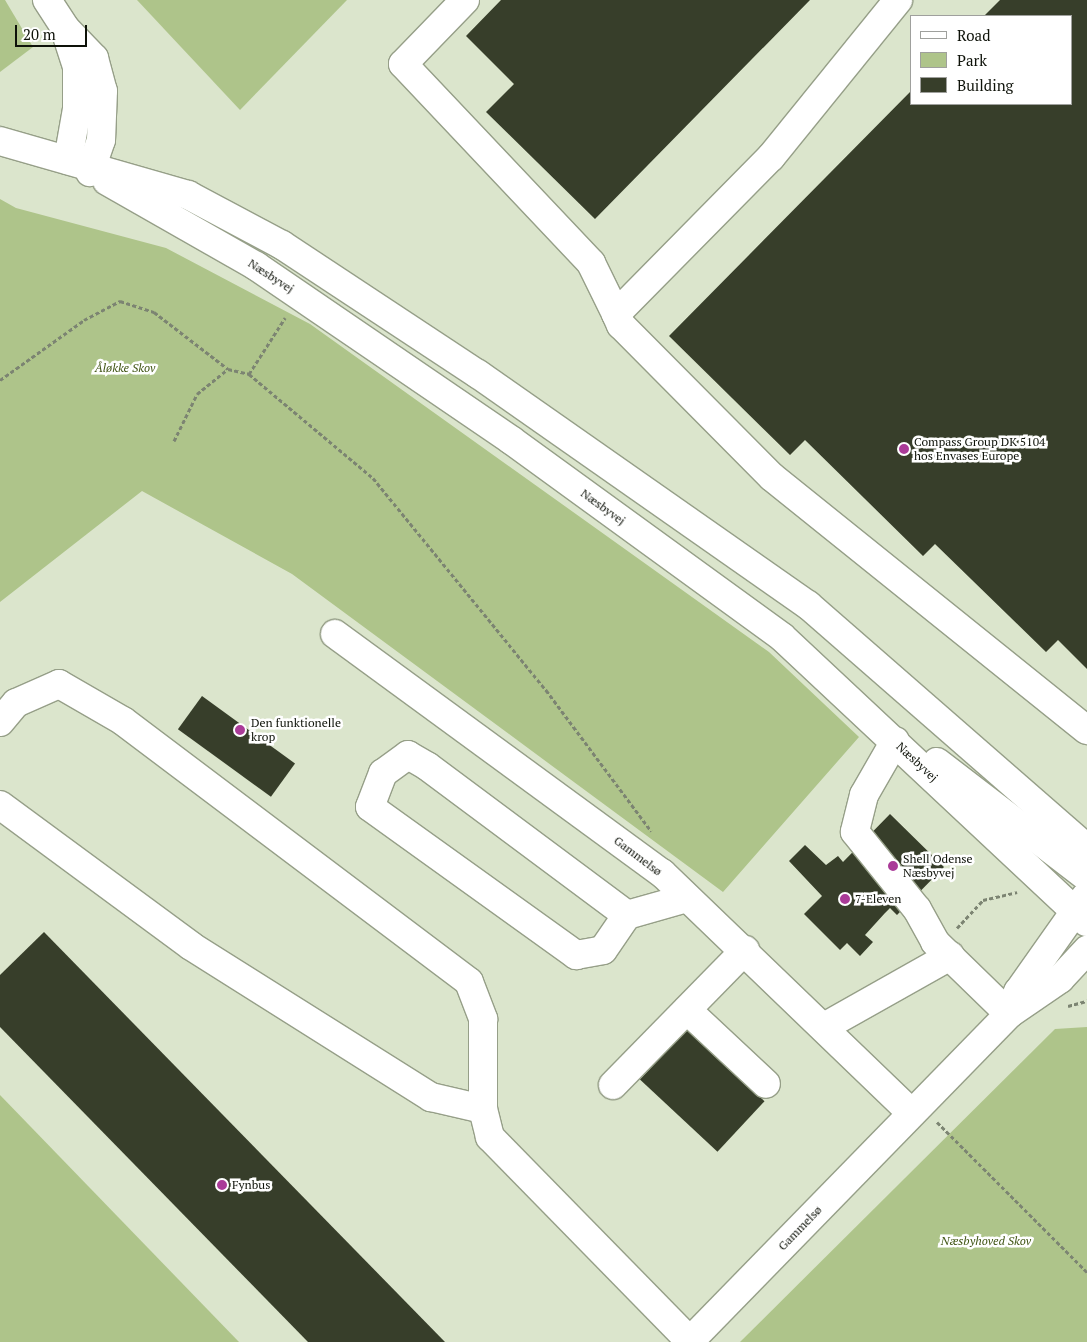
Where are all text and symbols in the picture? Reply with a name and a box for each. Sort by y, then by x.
scale bar [18,15,90,47]
legend [910,15,1072,105]
text: 20 m [23,24,56,44]
text: Road [957,25,990,45]
text: Park [957,50,987,70]
text: Building [957,75,1014,95]
street label: Næsbyvej [246,256,296,296]
park label: Åløkke Skov [95,361,155,375]
place label: Compass Group DK 5104 hos Envases Europe [914,435,1045,463]
marker: Compass Group DK 5104 hos Envases Europe [898,443,910,455]
street label: Næsbyvej [578,486,628,528]
place label: Den funktionelle krop [251,716,341,744]
marker: Den funktionelle krop [233,723,247,737]
street label: Næsbyvej [893,739,941,785]
street label: Gammelsø [611,833,665,879]
place label: Shell Odense Næsbyvej [903,852,973,880]
marker: Shell Odense Næsbyvej [887,860,899,872]
place label: 7-Eleven [855,892,901,906]
marker: 7-Eleven [839,893,851,905]
place label: Fynbus [232,1178,270,1192]
marker: Fynbus [216,1179,228,1191]
street label: Gammelsø [775,1203,825,1253]
park label: Næsbyhoved Skov [941,1234,1031,1248]

